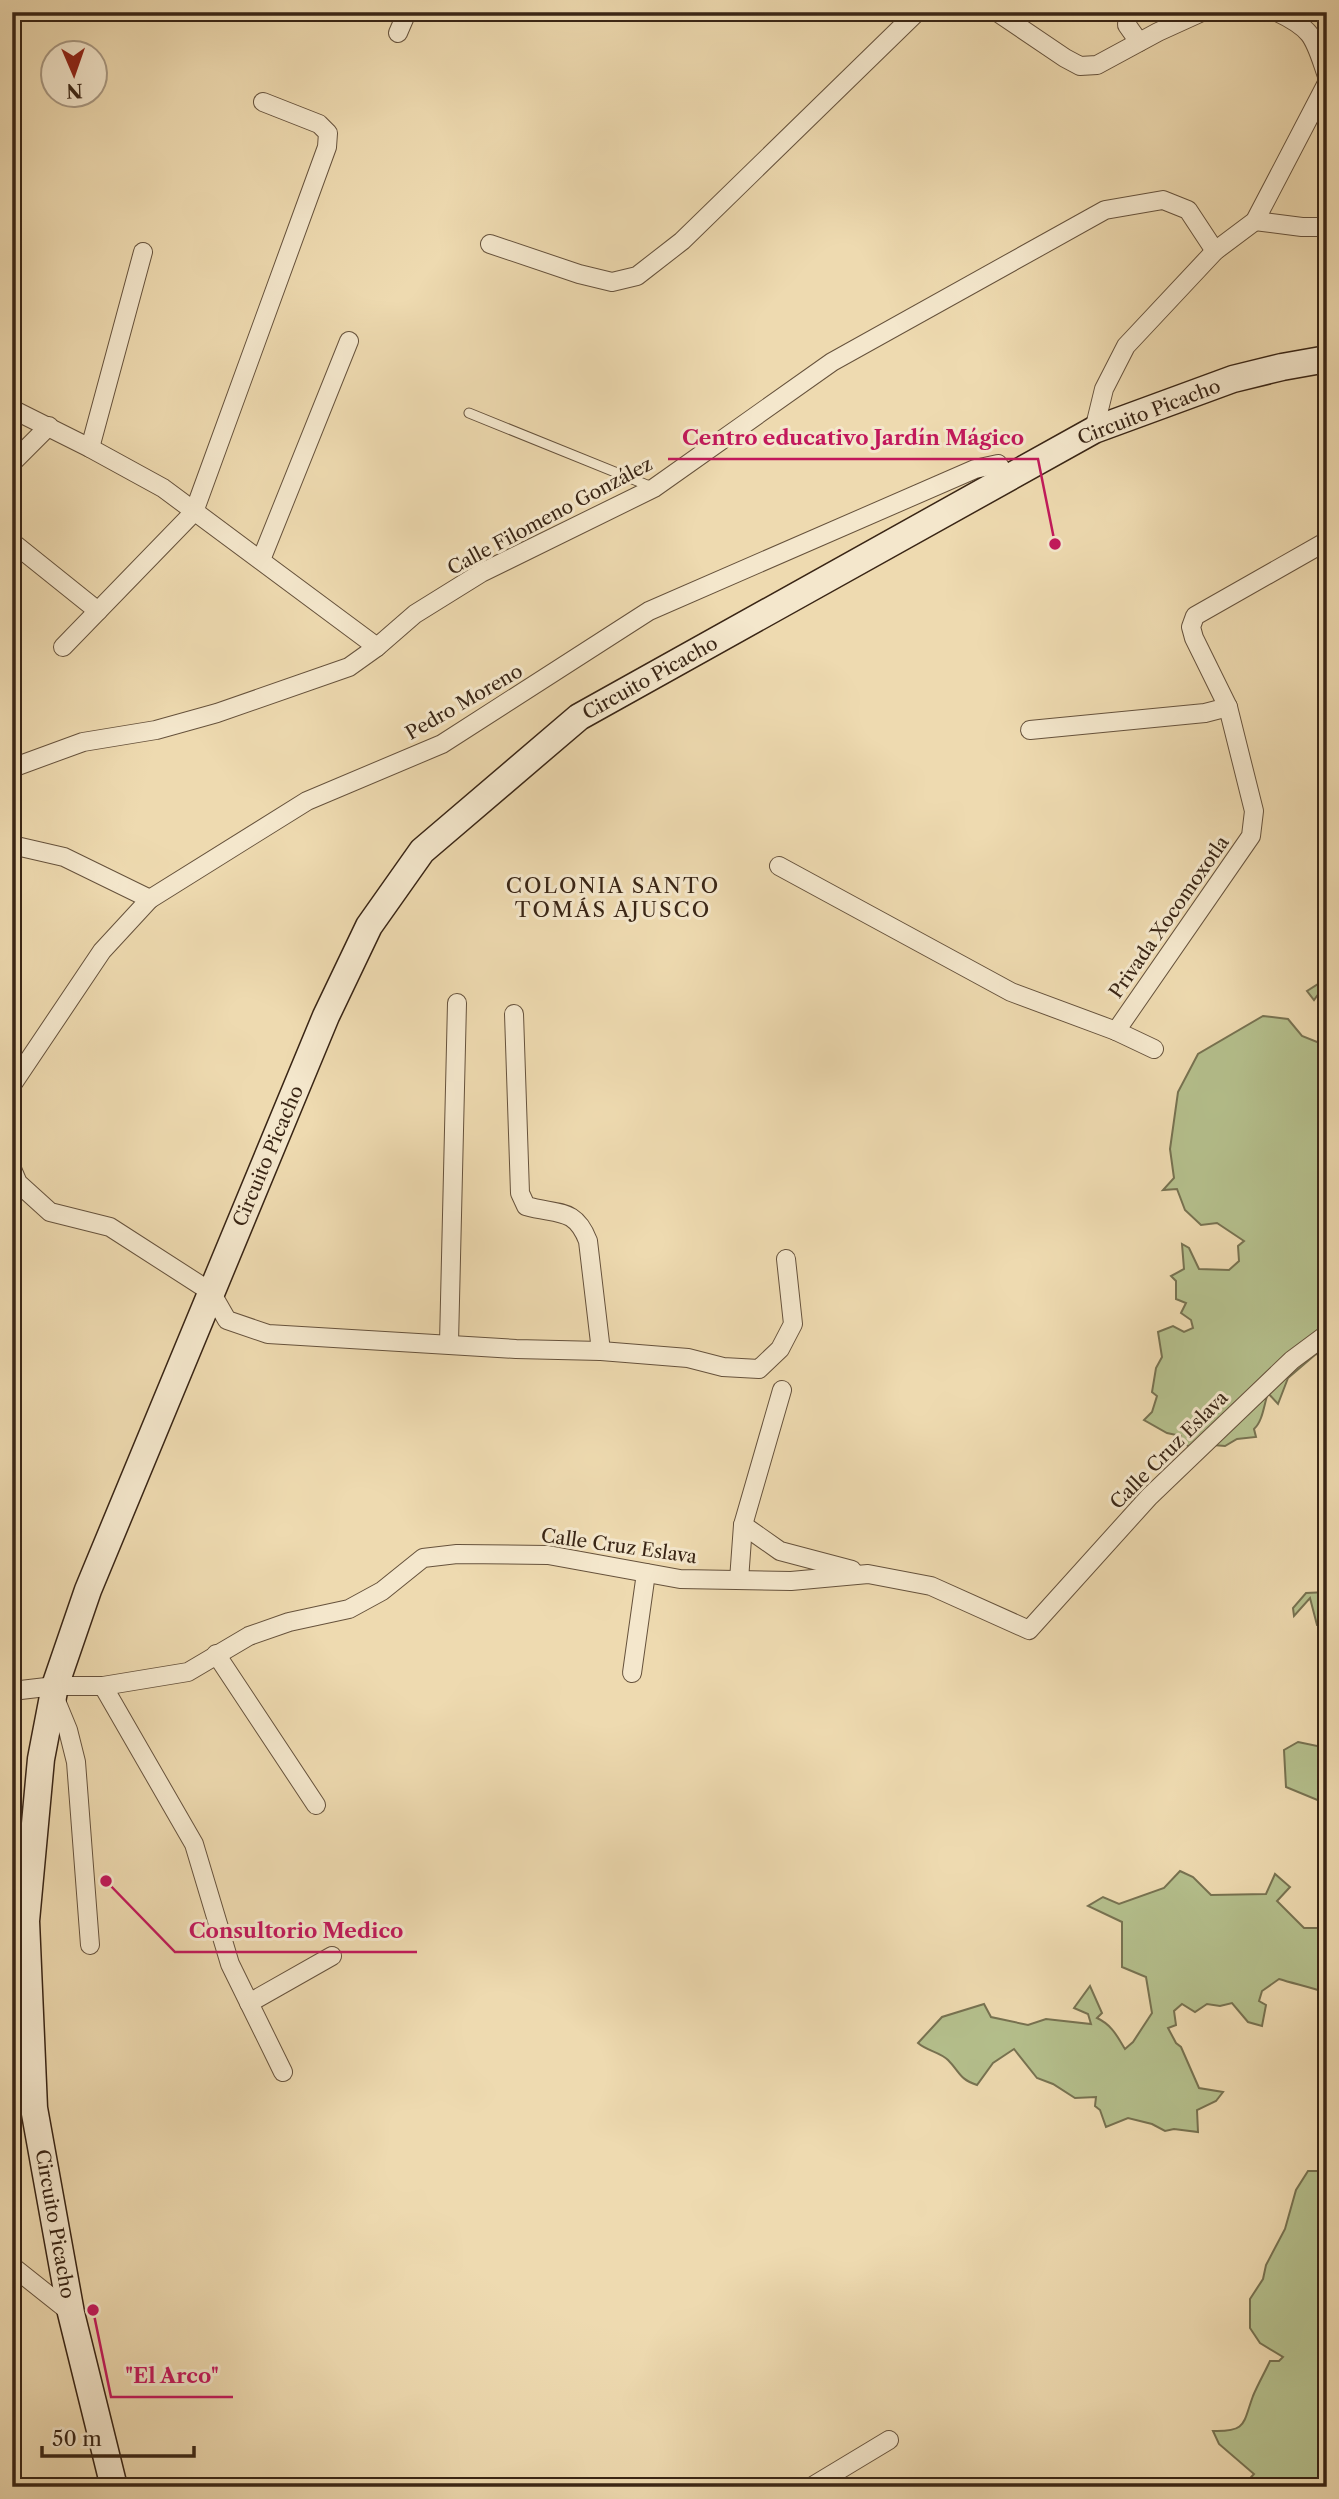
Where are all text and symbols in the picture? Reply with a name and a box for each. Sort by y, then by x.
north arrow [38,38,108,108]
text: N [66,79,83,102]
street label: Circuito Picacho [1074,374,1224,450]
callout: Centro educativo Jardín Mágico [668,417,1038,459]
text: Centro educativo Jardín Mágico [682,425,1024,450]
street label: Calle Filomeno González [444,452,656,580]
street label: Circuito Picacho [578,631,722,725]
street label: Pedro Moreno [401,659,527,745]
street label: Privada Xocomoxotla [1104,831,1234,1003]
district label: COLONIA SANTO TOMÁS AJUSCO [506,873,720,922]
street label: Circuito Picacho [228,1082,308,1230]
street label: Calle Cruz Eslava [1105,1386,1233,1514]
street label: Calle Cruz Eslava [540,1524,698,1568]
callout: Consultorio Medico [175,1910,417,1952]
text: Consultorio Medico [189,1918,403,1943]
street label: Circuito Picacho [31,2148,79,2300]
callout: "El Arco" [111,2355,233,2397]
text: "El Arco" [125,2363,219,2388]
scale bar [42,2415,194,2459]
text: 50 m [52,2426,102,2451]

